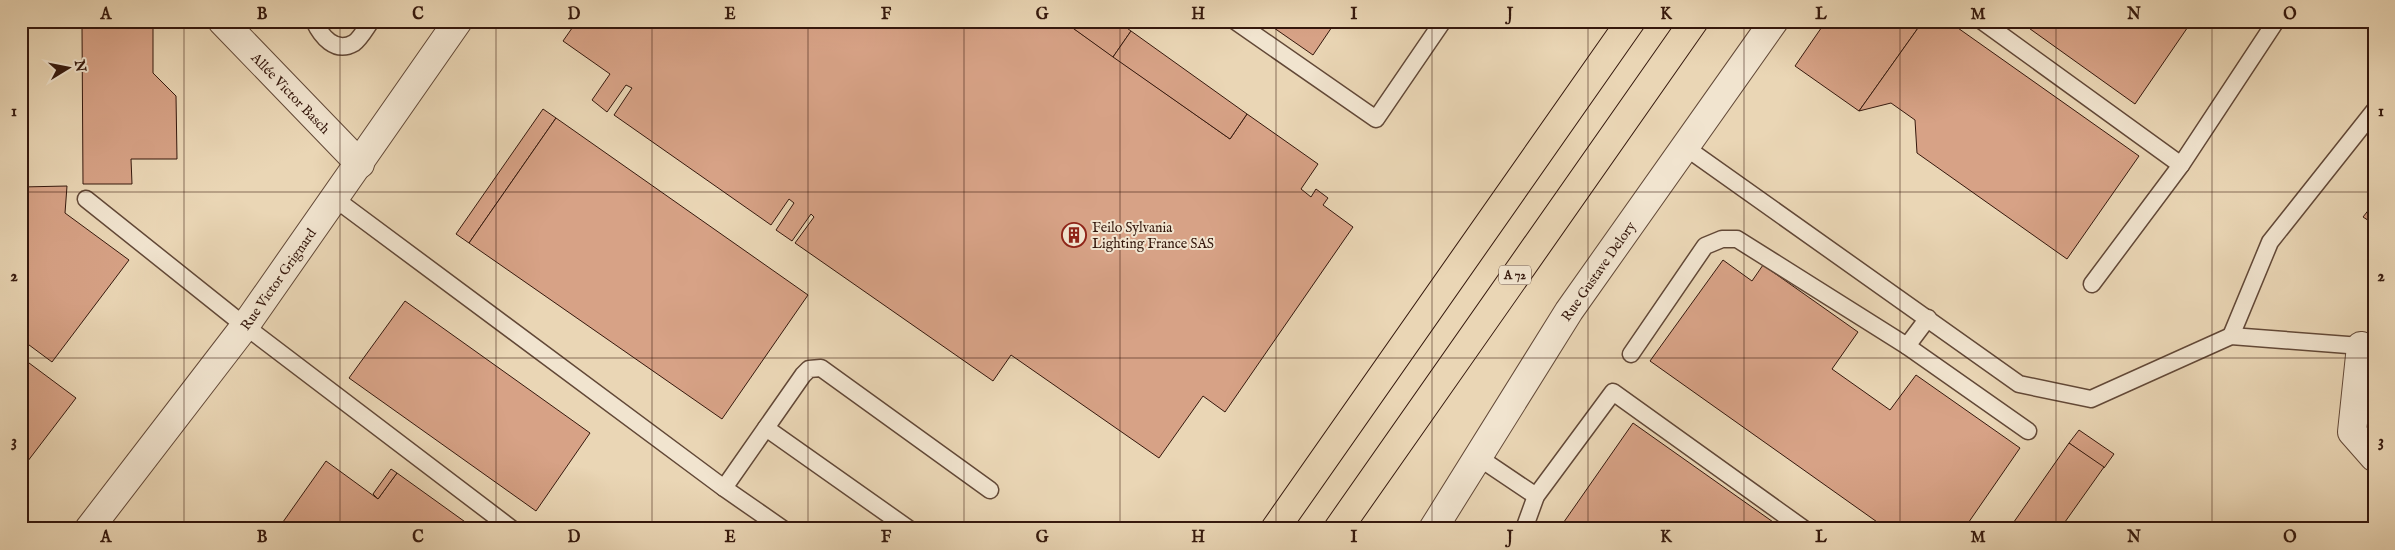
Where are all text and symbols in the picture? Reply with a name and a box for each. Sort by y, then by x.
text: A [100,5,113,25]
text: B [257,5,268,25]
text: C [412,5,424,25]
text: D [568,5,581,25]
text: E [724,5,736,25]
text: F [881,5,892,25]
text: G [1036,5,1049,25]
text: H [1191,5,1205,25]
text: I [1351,5,1358,25]
text: J [1505,5,1514,25]
text: K [1660,5,1673,25]
text: L [1815,5,1827,25]
text: M [1970,5,1986,25]
text: N [2126,5,2141,25]
text: O [2283,5,2297,25]
north arrow [42,42,92,92]
street label: Allée Victor Basch [246,49,334,138]
text: N [70,57,90,73]
text: 1 [11,102,17,122]
text: 1 [2378,102,2384,122]
street label: Rue Gustave Delory [1558,218,1640,325]
place label: Feilo Sylvania Lighting France SAS [1092,219,1214,253]
building icon: Feilo Sylvania Lighting France SAS [1061,222,1087,248]
street label: Rue Victor Grignard [237,225,321,334]
road number: A 72 [1499,266,1531,284]
text: 2 [10,267,18,287]
text: 2 [2377,267,2385,287]
text: 3 [11,432,17,452]
text: 3 [2378,432,2384,452]
text: A [100,528,113,548]
text: B [257,528,268,548]
text: C [412,528,424,548]
text: D [568,528,581,548]
text: E [724,528,736,548]
text: F [881,528,892,548]
text: G [1036,528,1049,548]
text: H [1191,528,1205,548]
text: I [1351,528,1358,548]
text: J [1505,528,1514,548]
text: K [1660,528,1673,548]
text: L [1815,528,1827,548]
text: M [1970,528,1986,548]
text: N [2126,528,2141,548]
text: O [2283,528,2297,548]

